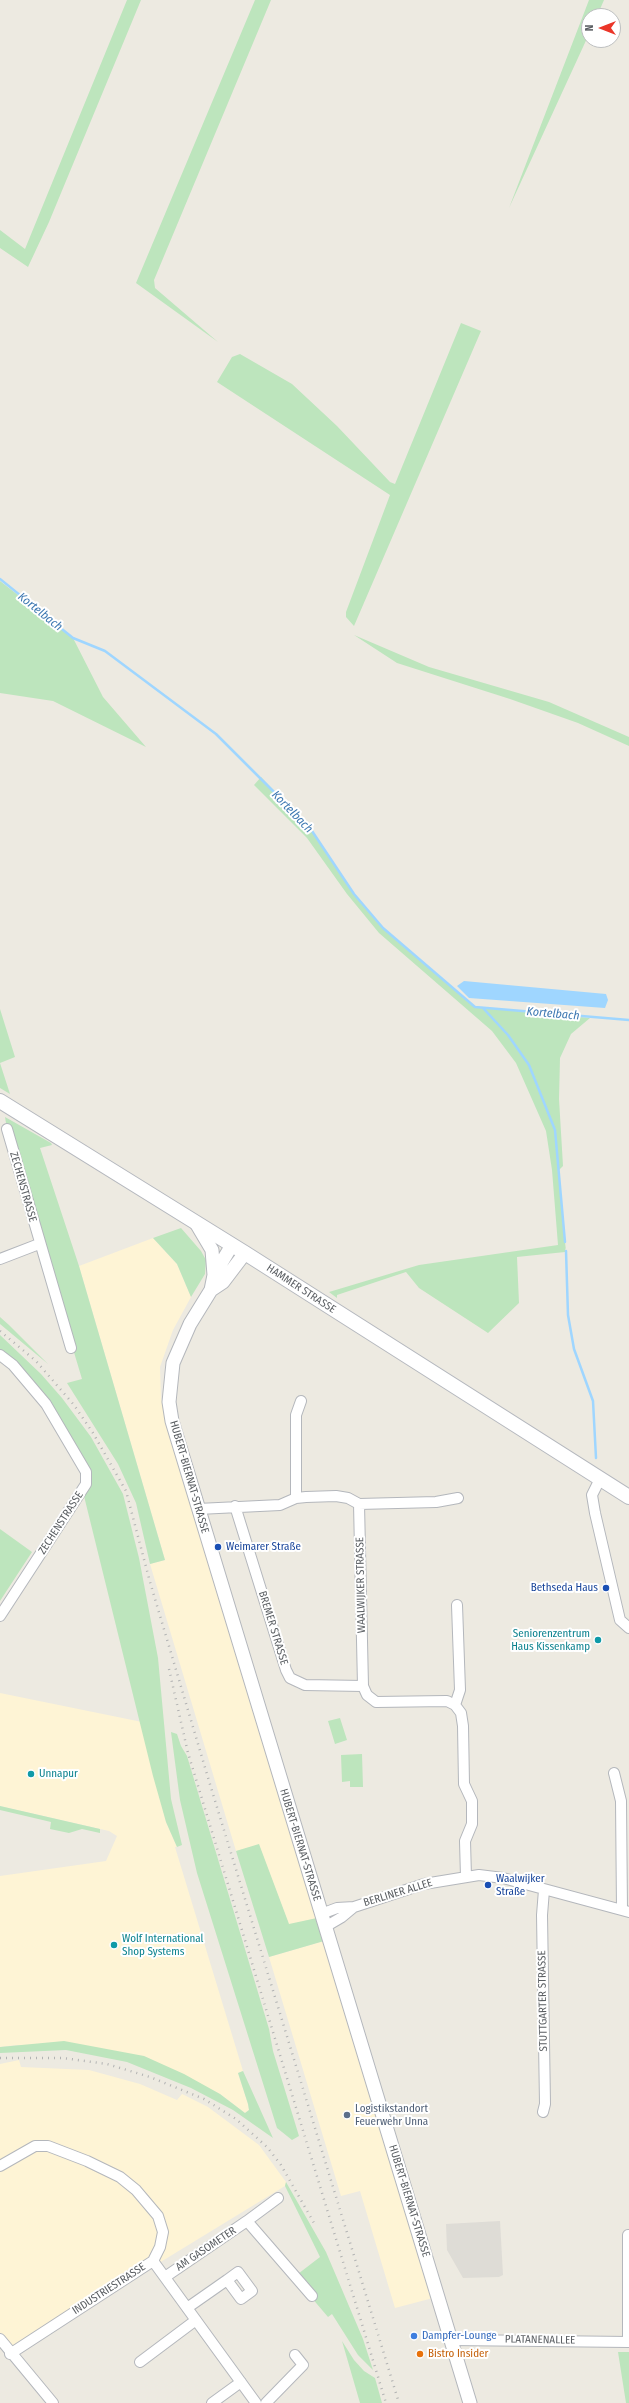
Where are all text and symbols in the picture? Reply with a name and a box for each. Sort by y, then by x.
north arrow [581,8,621,48]
text: N [583,25,596,31]
water label: Kortelbach [15,590,65,634]
water label: Kortelbach [268,788,316,836]
water label: Kortelbach [526,1005,580,1023]
street label: ZECHENSTRASSE [7,1150,39,1224]
street label: HAMMER STRASSE [264,1262,338,1316]
street label: HUBERT-BIERNAT-STRASSE [167,1419,211,1535]
street label: ZECHENSTRASSE [36,1489,86,1557]
street label: WAALWIJKER STRASSE [354,1537,368,1633]
place label: Weimarer Straße [226,1540,301,1554]
marker: Weimarer Straße [213,1542,223,1552]
place label: Bethseda Haus [531,1581,598,1595]
marker: Bethseda Haus [601,1583,611,1593]
street label: BREMER STRASSE [255,1589,291,1667]
place label: Seniorenzentrum Haus Kissenkamp [511,1627,590,1653]
marker: Seniorenzentrum Haus Kissenkamp [593,1635,603,1645]
place label: Unnapur [39,1767,78,1781]
marker: Unnapur [26,1769,36,1779]
street label: HUBERT-BIERNAT-STRASSE [277,1787,323,1903]
place label: Waalwijker Straße [496,1872,544,1898]
street label: BERLINER ALLEE [362,1876,434,1910]
marker: Waalwijker Straße [483,1880,493,1890]
place label: Wolf International Shop Systems [122,1932,203,1958]
marker: Wolf International Shop Systems [109,1940,119,1950]
street label: STUTTGARTER STRASSE [536,1950,550,2052]
place label: Logistikstandort Feuerwehr Unna [355,2102,428,2128]
marker: Logistikstandort Feuerwehr Unna [342,2110,352,2120]
street label: HUBERT-BIERNAT-STRASSE [386,2143,432,2259]
street label: AM GASOMETER [173,2224,239,2274]
street label: INDUSTRIESTRASSE [70,2260,148,2318]
place label: Dampfer-Lounge [422,2329,497,2343]
marker: Dampfer-Lounge [409,2331,419,2341]
street label: PLATANENALLEE [505,2333,575,2347]
place label: Bistro Insider [428,2347,488,2361]
marker: Bistro Insider [415,2349,425,2359]

